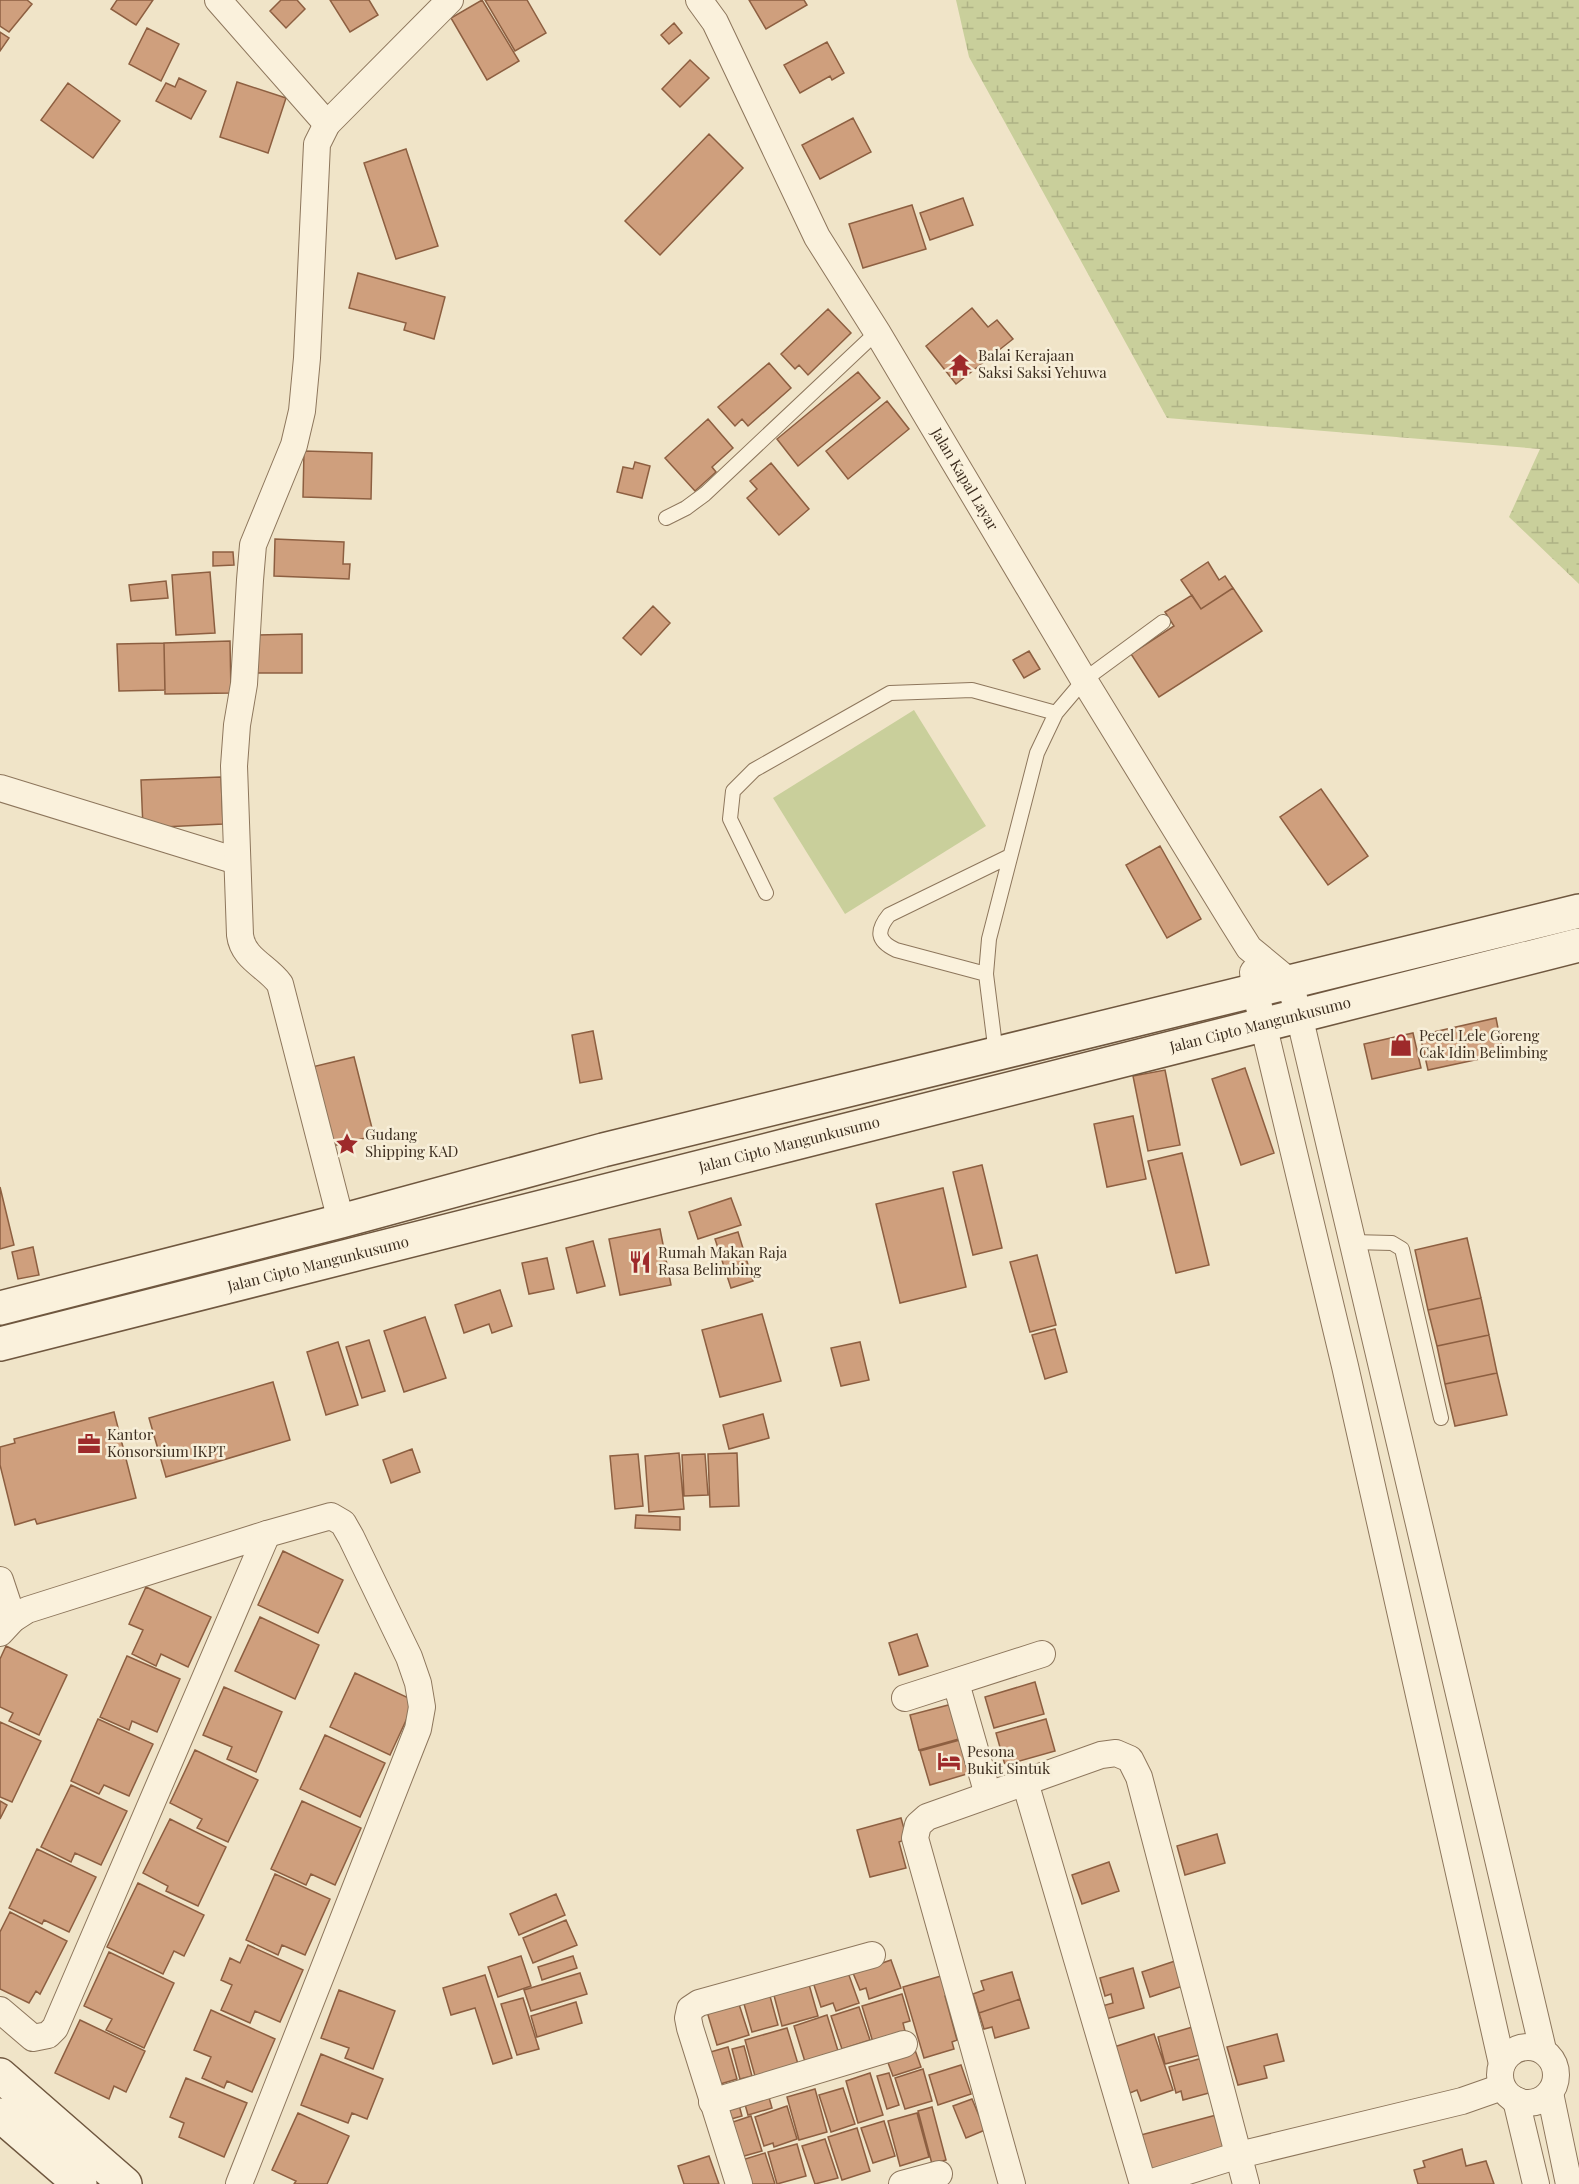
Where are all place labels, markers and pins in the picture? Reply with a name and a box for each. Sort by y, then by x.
place label: Balai Kerajaan Saksi Saksi Yehuwa [978,345,1107,382]
temple icon: Balai Kerajaan Saksi Saksi Yehuwa [947,352,973,378]
place label: Pecel Lele Goreng Cak Idin Belimbing [1419,1025,1548,1062]
shop icon: Pecel Lele Goreng Cak Idin Belimbing [1388,1032,1414,1058]
place label: Gudang Shipping KAD [365,1124,459,1161]
place icon: Gudang Shipping KAD [334,1131,360,1157]
place label: Rumah Makan Raja Rasa Belimbing [658,1242,788,1279]
restaurant icon: Rumah Makan Raja Rasa Belimbing [627,1249,653,1275]
place label: Kantor Konsorsium IKPT [107,1424,225,1461]
office icon: Kantor Konsorsium IKPT [76,1431,102,1457]
place label: Pesona Bukit Sintuk [967,1741,1051,1778]
hotel icon: Pesona Bukit Sintuk [936,1748,962,1774]

